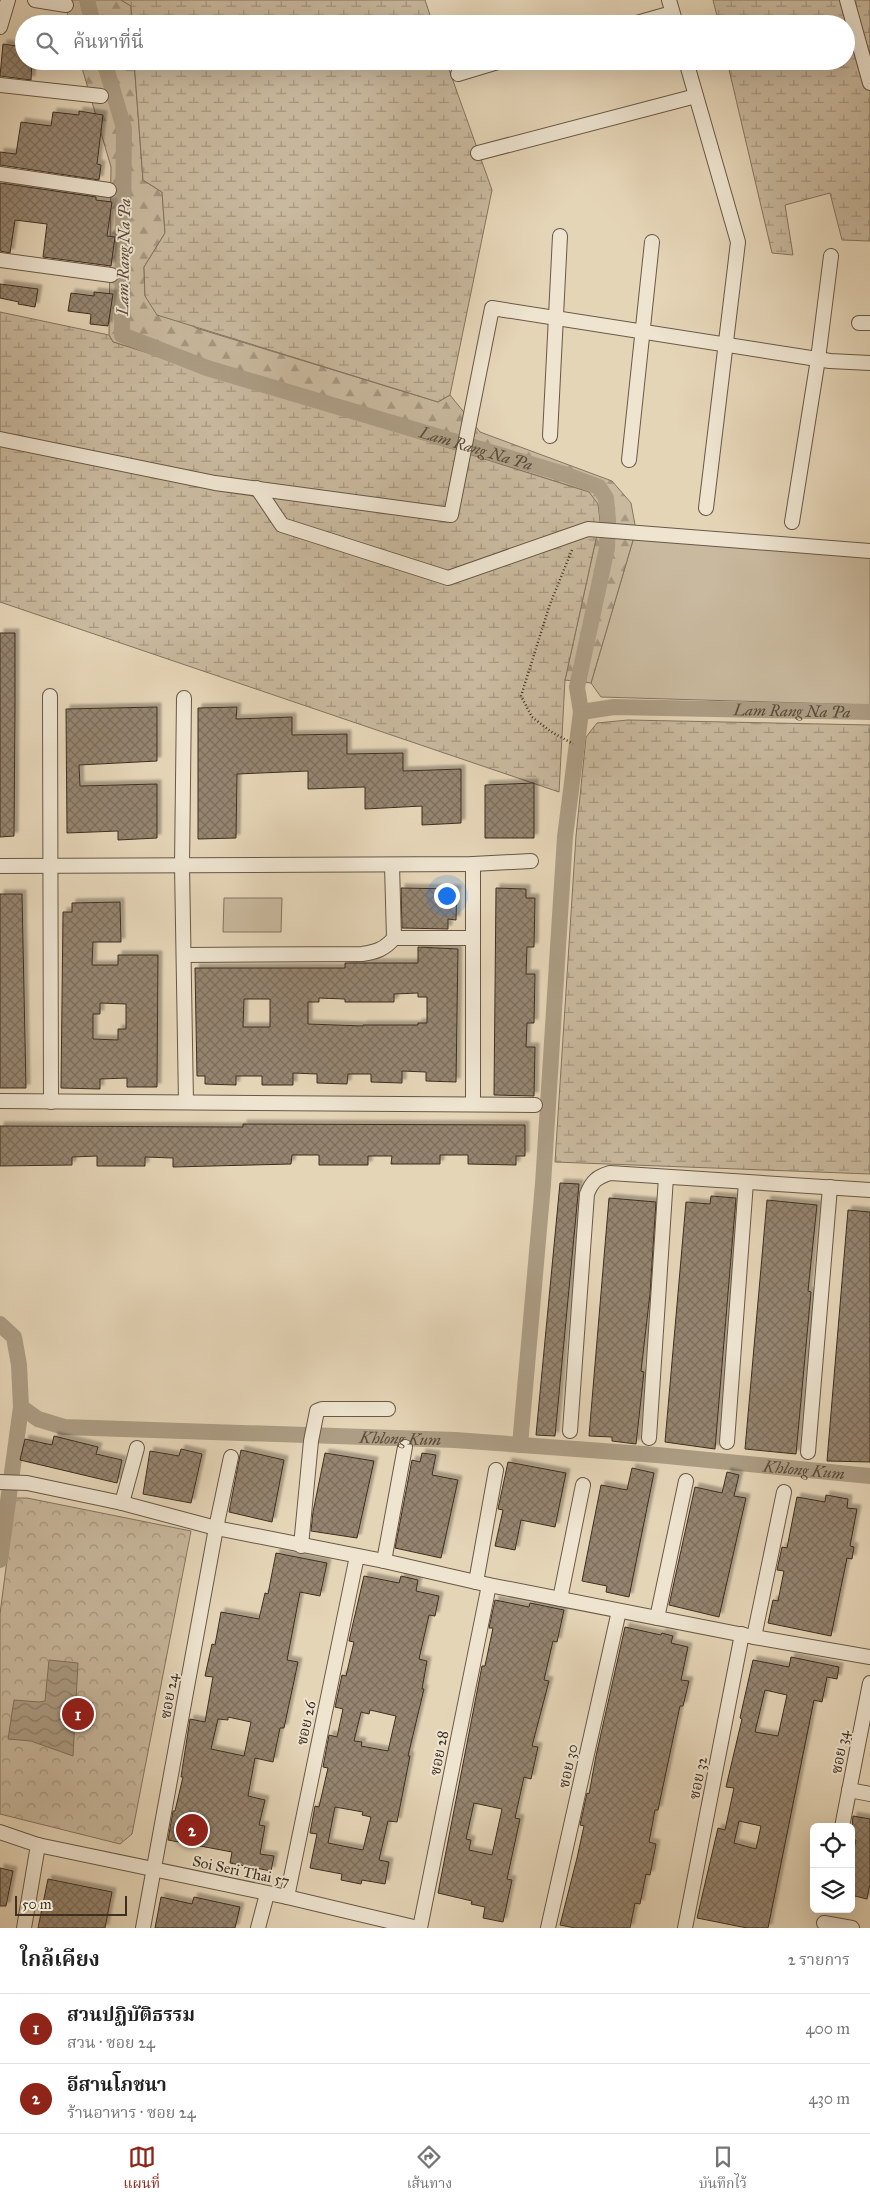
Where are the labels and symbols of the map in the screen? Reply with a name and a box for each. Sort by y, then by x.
water label: Lam Rang Na Pa [113,198,134,317]
water label: Lam Rang Na Pa [416,422,535,474]
water label: Lam Rang Na Pa [732,700,851,722]
your location [434,883,460,909]
water label: Khlong Kum [358,1428,441,1450]
water label: Khlong Kum [761,1456,846,1483]
street label: ซอย 24 [156,1671,182,1720]
pin: 1 [62,1695,94,1733]
street label: ซอย 26 [293,1698,320,1747]
street label: ซอย 34 [827,1728,853,1776]
street label: ซอย 28 [426,1729,452,1777]
street label: ซอย 30 [555,1742,581,1790]
street label: ซอย 32 [685,1754,711,1801]
pin: 2 [176,1811,208,1849]
street label: Soi Seri Thai 57 [191,1852,291,1890]
scale bar [15,1893,128,1916]

